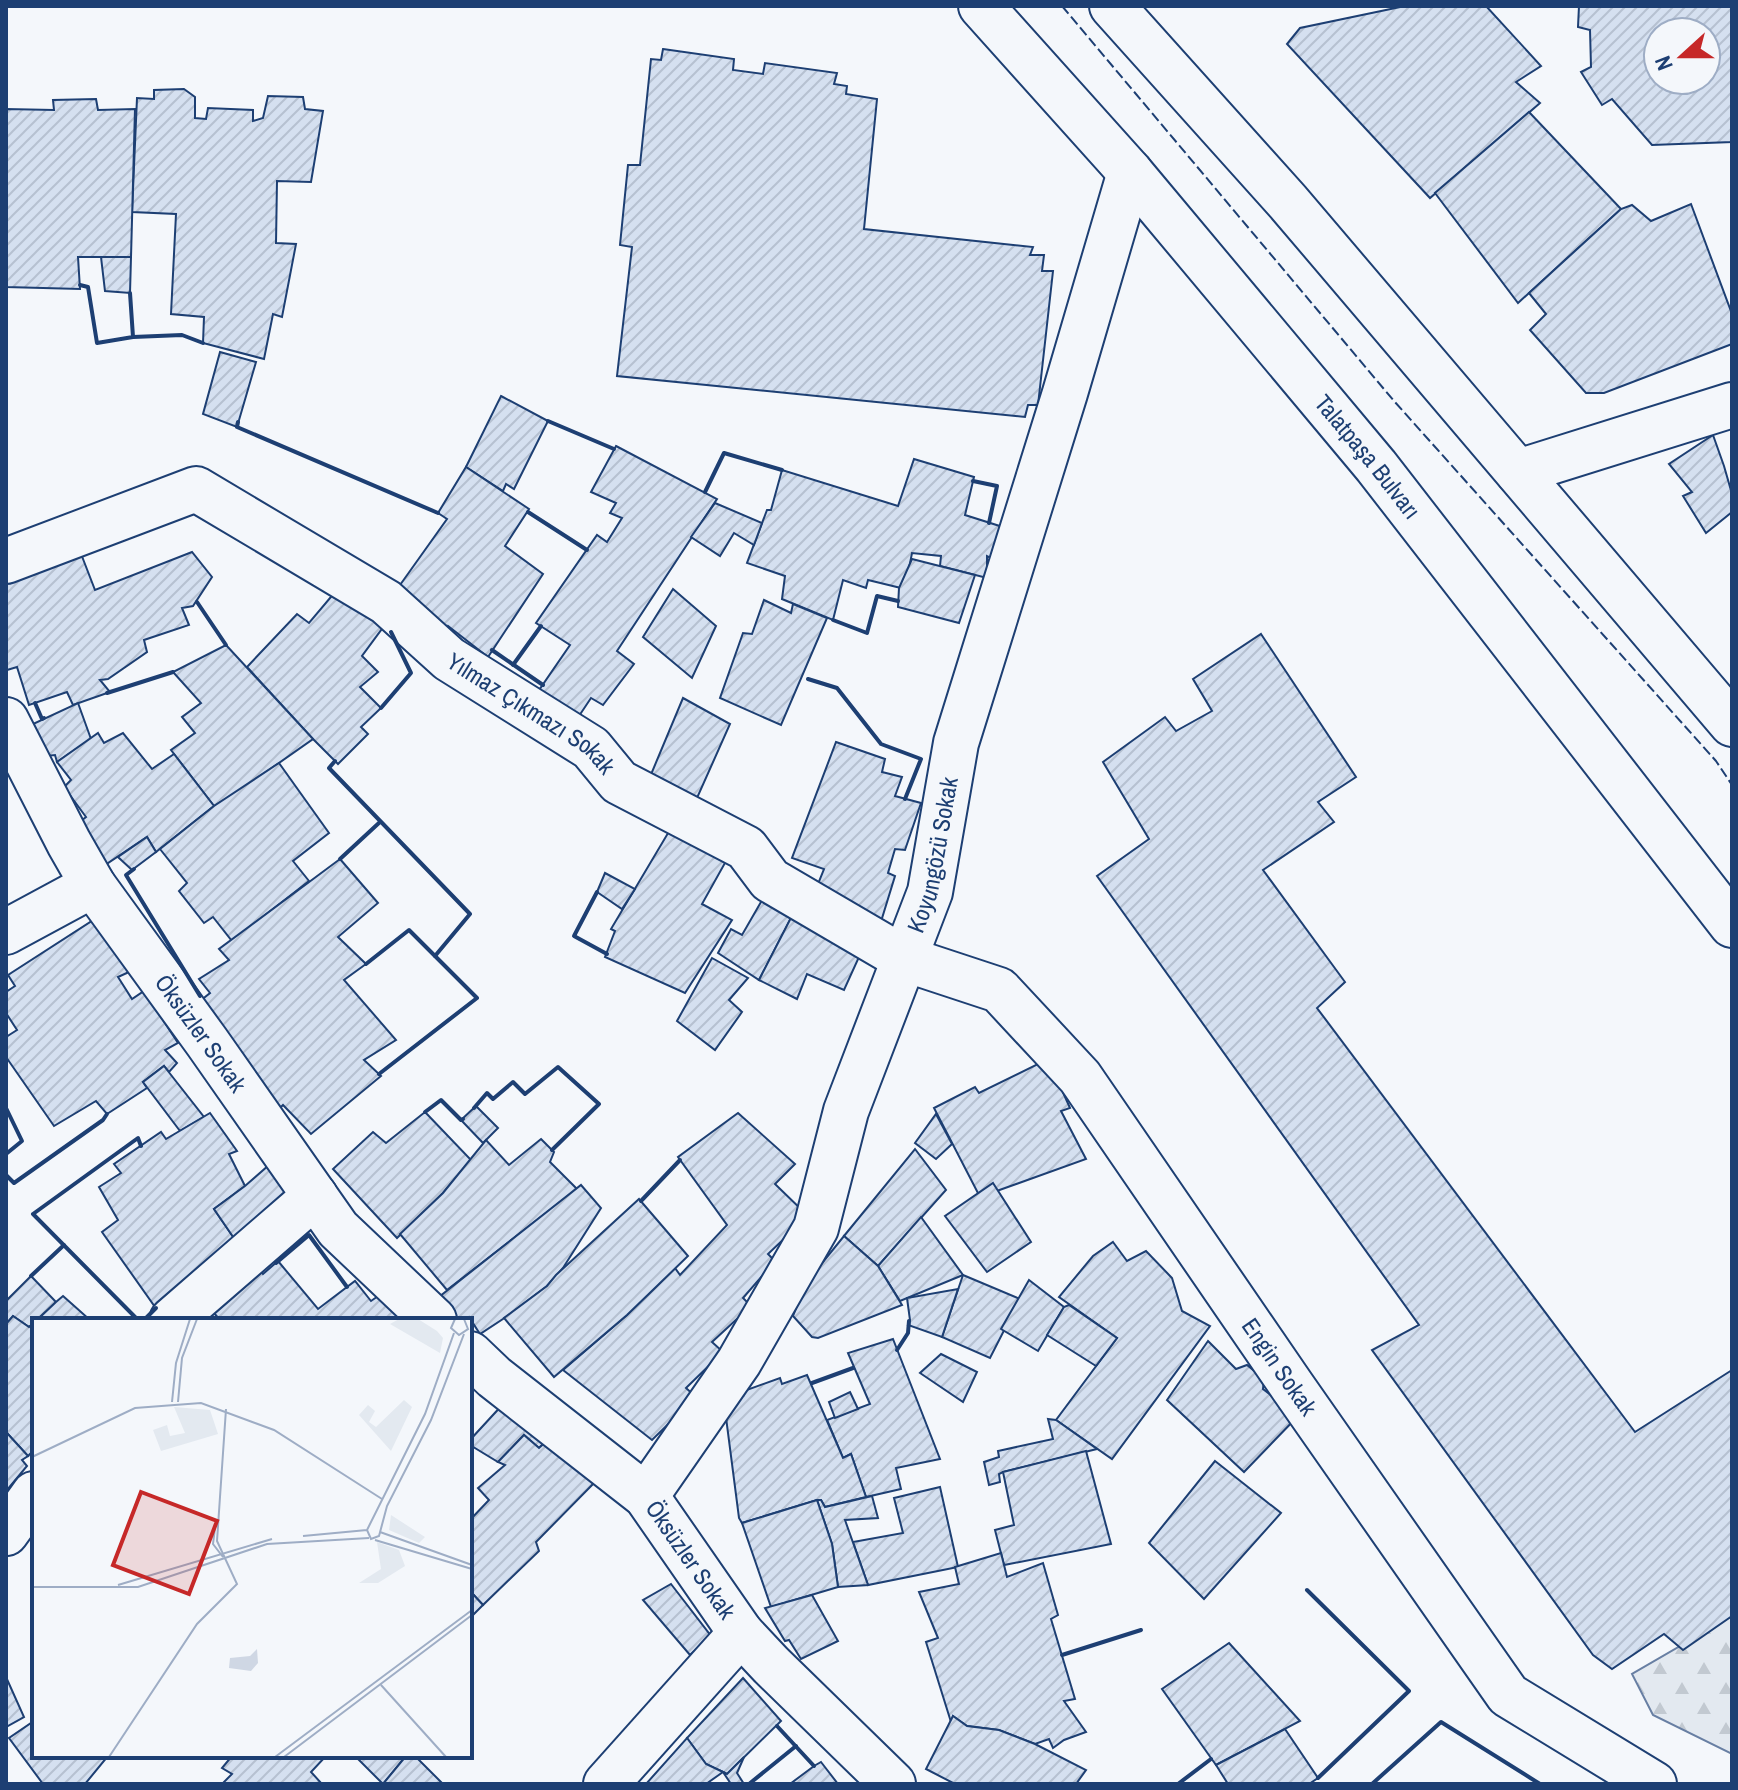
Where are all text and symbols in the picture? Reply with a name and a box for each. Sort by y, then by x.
north arrow [1642,16,1722,96]
text: N [1647,52,1680,75]
street label: Talatpaşa Bulvarı [1308,387,1428,525]
street label: Yılmaz Çıkmazı Sokak [441,645,623,781]
street label: Koyungözü Sokak [899,774,965,937]
street label: Öksüzler Sokak [148,968,254,1099]
street label: Engin Sokak [1235,1311,1325,1422]
inset map [32,1318,472,1758]
street label: Öksüzler Sokak [639,1494,744,1625]

